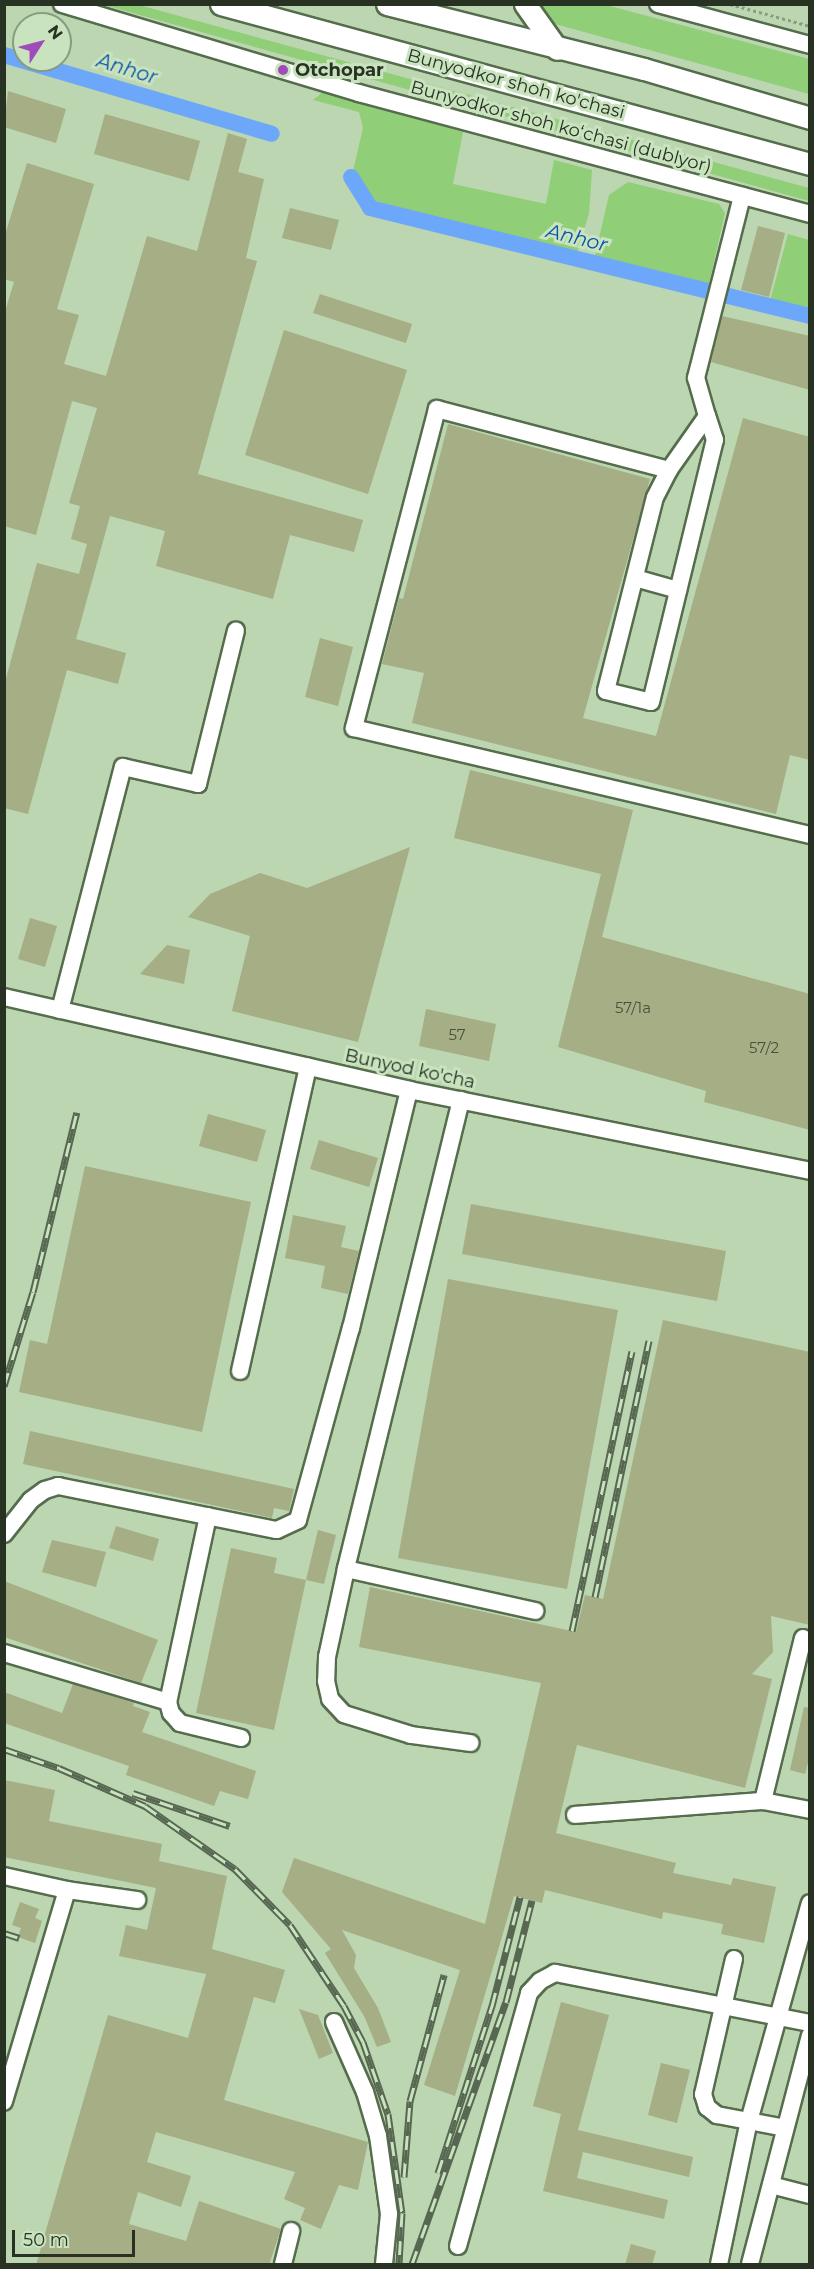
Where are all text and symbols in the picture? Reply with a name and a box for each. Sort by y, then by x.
north arrow [12,12,72,72]
text: N [44,21,67,43]
street label: Bunyodkor shoh ko'chasi [405,45,627,123]
water label: Anhor [94,48,160,90]
place label: Otchopar [295,59,384,81]
marker: Otchopar [276,63,290,77]
street label: Bunyodkor shoh koʻchasi (dublyor) [408,76,714,178]
water label: Anhor [544,219,610,257]
house number: 57/1a [615,999,651,1017]
house number: 57 [448,1026,466,1044]
house number: 57/2 [749,1039,779,1057]
street label: Bunyod ko'cha [343,1045,477,1093]
scale bar [15,2218,138,2256]
text: 50 m [23,2229,69,2251]

